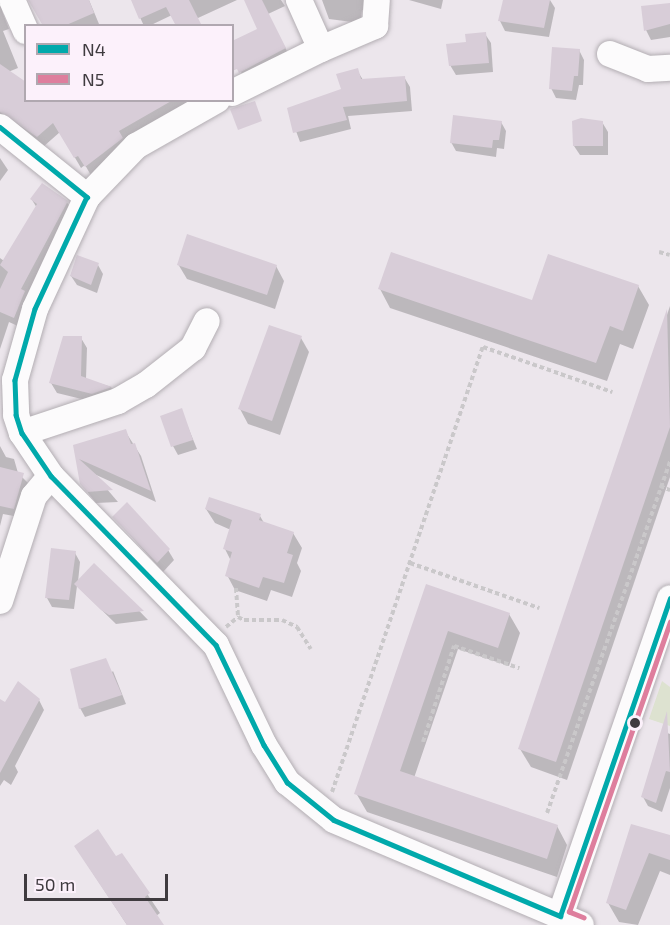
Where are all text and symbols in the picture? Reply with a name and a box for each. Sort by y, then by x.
legend [24,24,234,102]
text: N4 [82,38,106,60]
text: N5 [82,68,104,90]
unlabelled marker [629,717,641,729]
scale bar [27,862,171,900]
text: 50 m [35,873,75,895]

